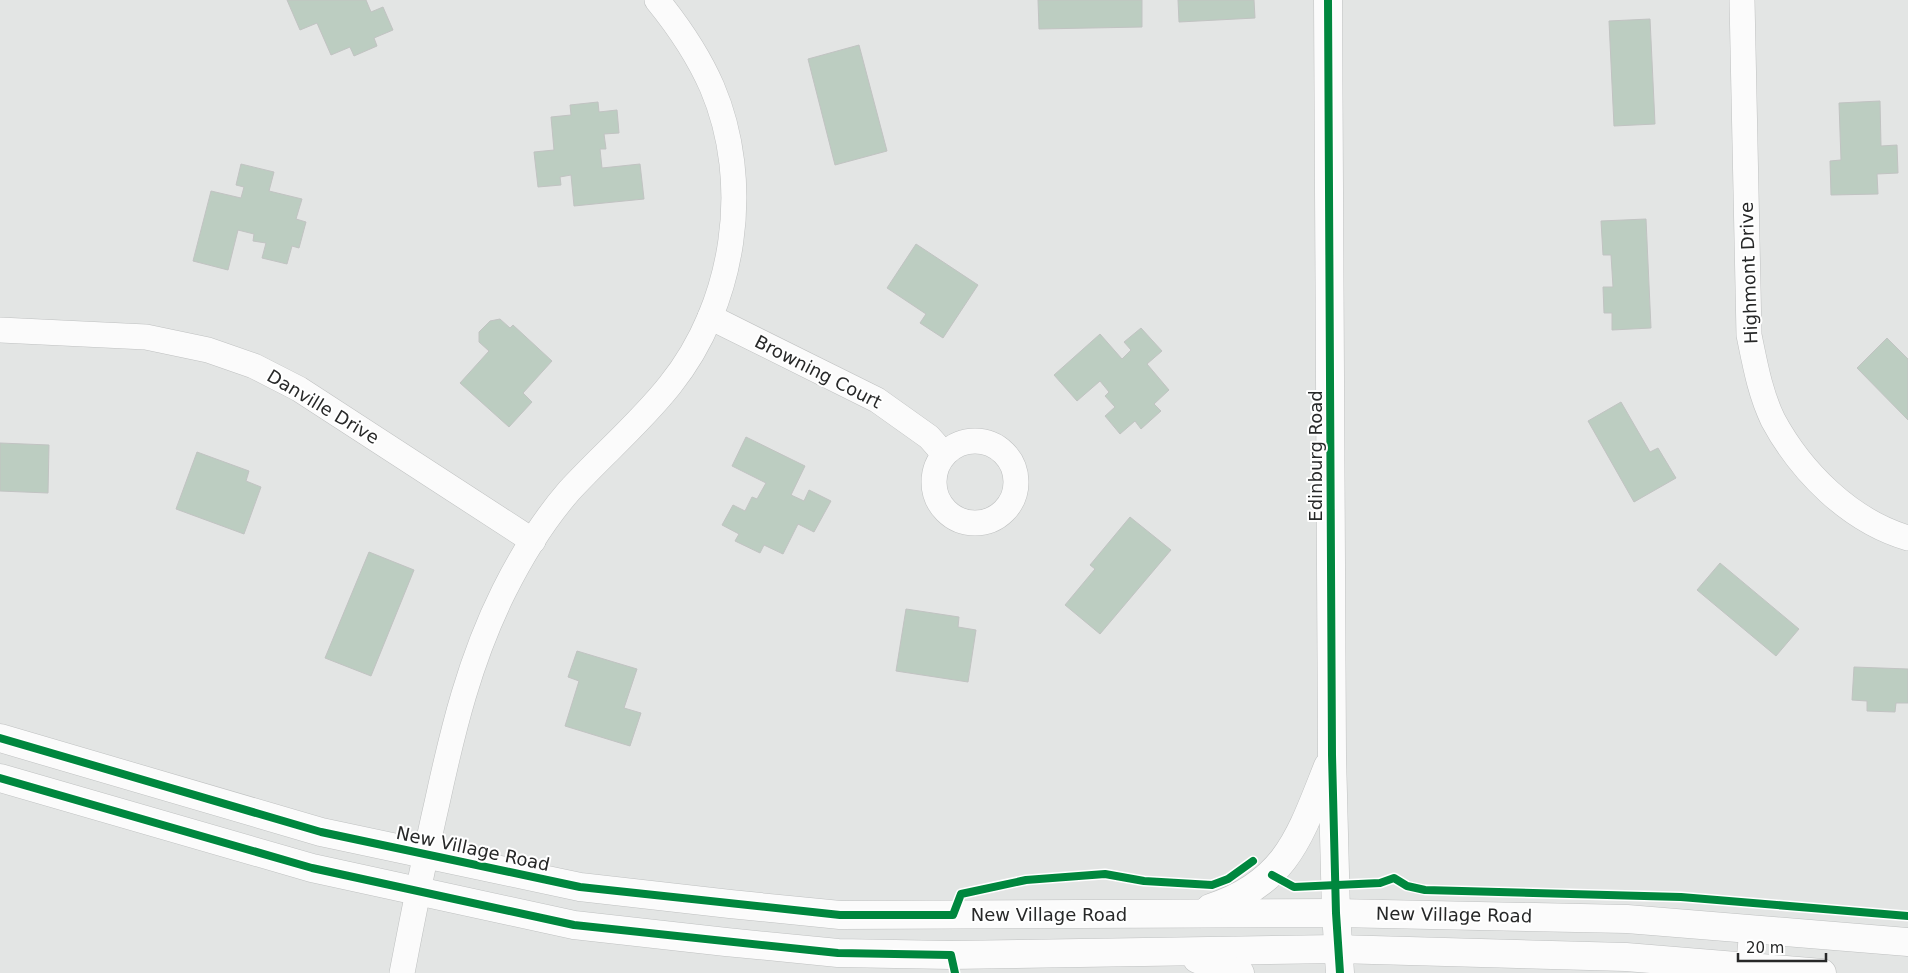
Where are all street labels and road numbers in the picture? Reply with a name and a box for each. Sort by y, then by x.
street label: Highmont Drive [1736,202,1761,344]
street label: Browning Court [751,331,885,413]
street label: Danville Drive [264,365,383,448]
street label: Edinburg Road [1305,390,1326,522]
street label: New Village Road [394,822,552,875]
street label: New Village Road [1376,903,1532,926]
street label: New Village Road [971,904,1127,925]

